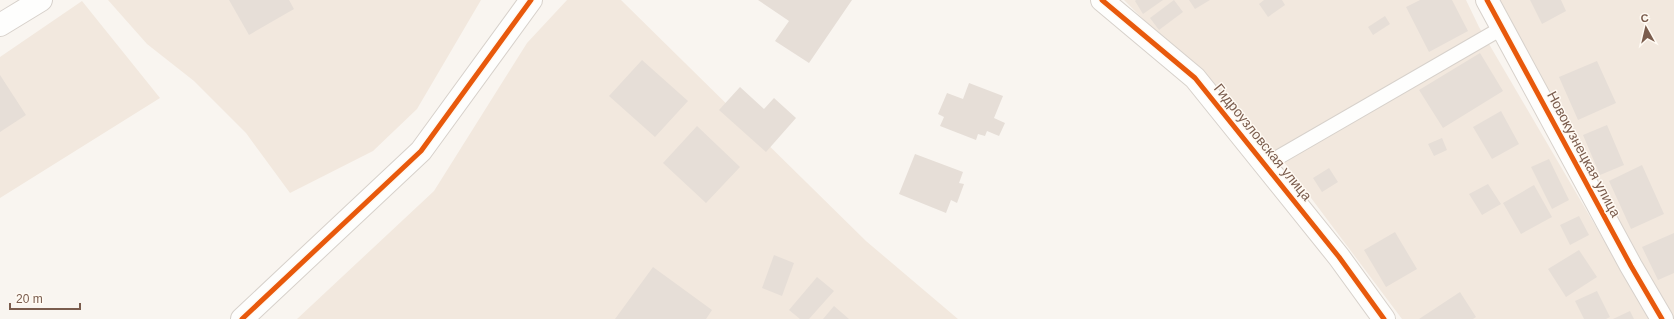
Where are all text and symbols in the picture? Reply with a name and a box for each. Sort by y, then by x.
north arrow [1626,8,1666,48]
text: С [1640,12,1649,25]
street label: Гидроузловская улица [1211,80,1315,204]
street label: Новокузнецкая улица [1544,88,1624,220]
scale bar [10,285,80,311]
text: 20 m [16,292,43,306]

